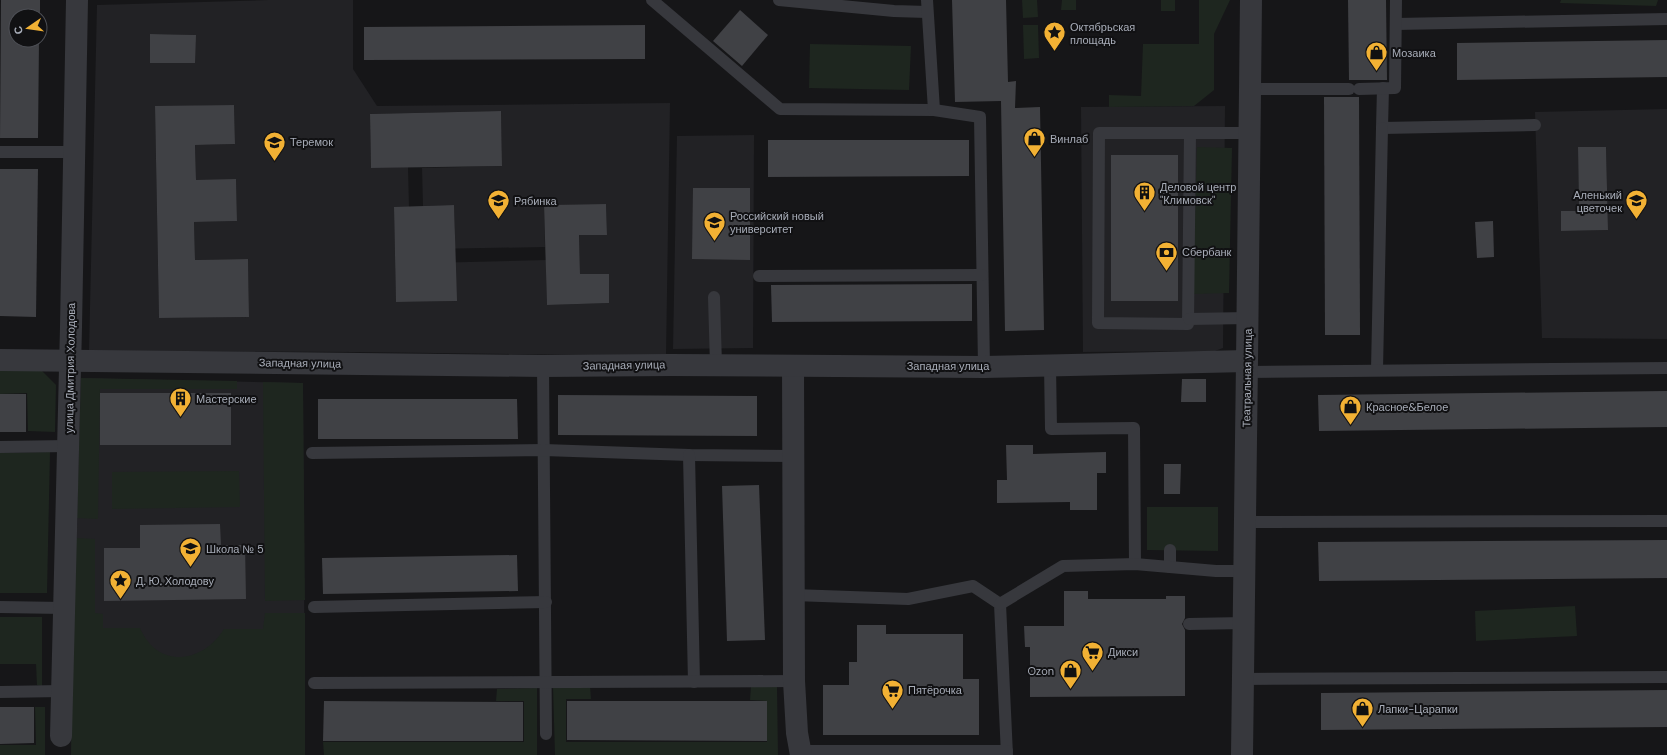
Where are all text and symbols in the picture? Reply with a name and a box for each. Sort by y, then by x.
north arrow [8,8,48,48]
place icon: Октябрьская площадь [1041,20,1067,53]
place label: Октябрьская площадь [1070,20,1135,47]
text: С [11,25,26,36]
shop icon: Мозаика [1364,40,1390,73]
place label: Мозаика [1392,46,1437,60]
shop icon: Винлаб [1021,126,1047,159]
school or university icon: Теремок [262,129,288,162]
place label: Винлаб [1050,132,1088,146]
place label: Теремок [290,135,333,149]
building icon: Деловой центр "Климовск" [1132,180,1158,213]
place label: Деловой центр "Климовск" [1160,180,1236,207]
school or university icon: Рябинка [486,188,512,221]
place label: Аленький цветочек [1573,188,1622,215]
school or university icon: Аленький цветочек [1624,188,1650,221]
place label: Рябинка [514,194,558,208]
school or university icon: Российский новый университет [701,209,727,242]
place label: Российский новый университет [730,209,824,236]
bank icon: Сбербанк [1153,239,1179,272]
place label: Сбербанк [1182,245,1232,259]
street label: улица Дмитрия Холодова [62,302,78,433]
street label: Театральная улица [1239,328,1255,428]
street label: Западная улица [259,355,342,371]
street label: Западная улица [583,357,666,373]
street label: Западная улица [907,359,990,373]
building icon: Мастерские [168,386,194,419]
place label: Мастерские [196,392,257,406]
shop icon: Красное&Белое [1337,394,1363,427]
place label: Красное&Белое [1366,400,1448,414]
school or university icon: Школа № 5 [177,536,203,569]
place label: Школа № 5 [206,542,264,556]
place icon: Д. Ю. Холодову [107,568,133,601]
place label: Д. Ю. Холодову [136,574,214,588]
supermarket icon: Дикси [1079,639,1105,672]
place label: Дикси [1108,645,1138,659]
shop icon: Ozon [1057,658,1083,691]
place label: Ozon [1028,664,1054,678]
supermarket icon: Пятёрочка [879,677,905,710]
place label: Пятёрочка [908,683,963,697]
shop icon: Лапки-Царапки [1349,696,1375,729]
place label: Лапки-Царапки [1378,702,1458,716]

